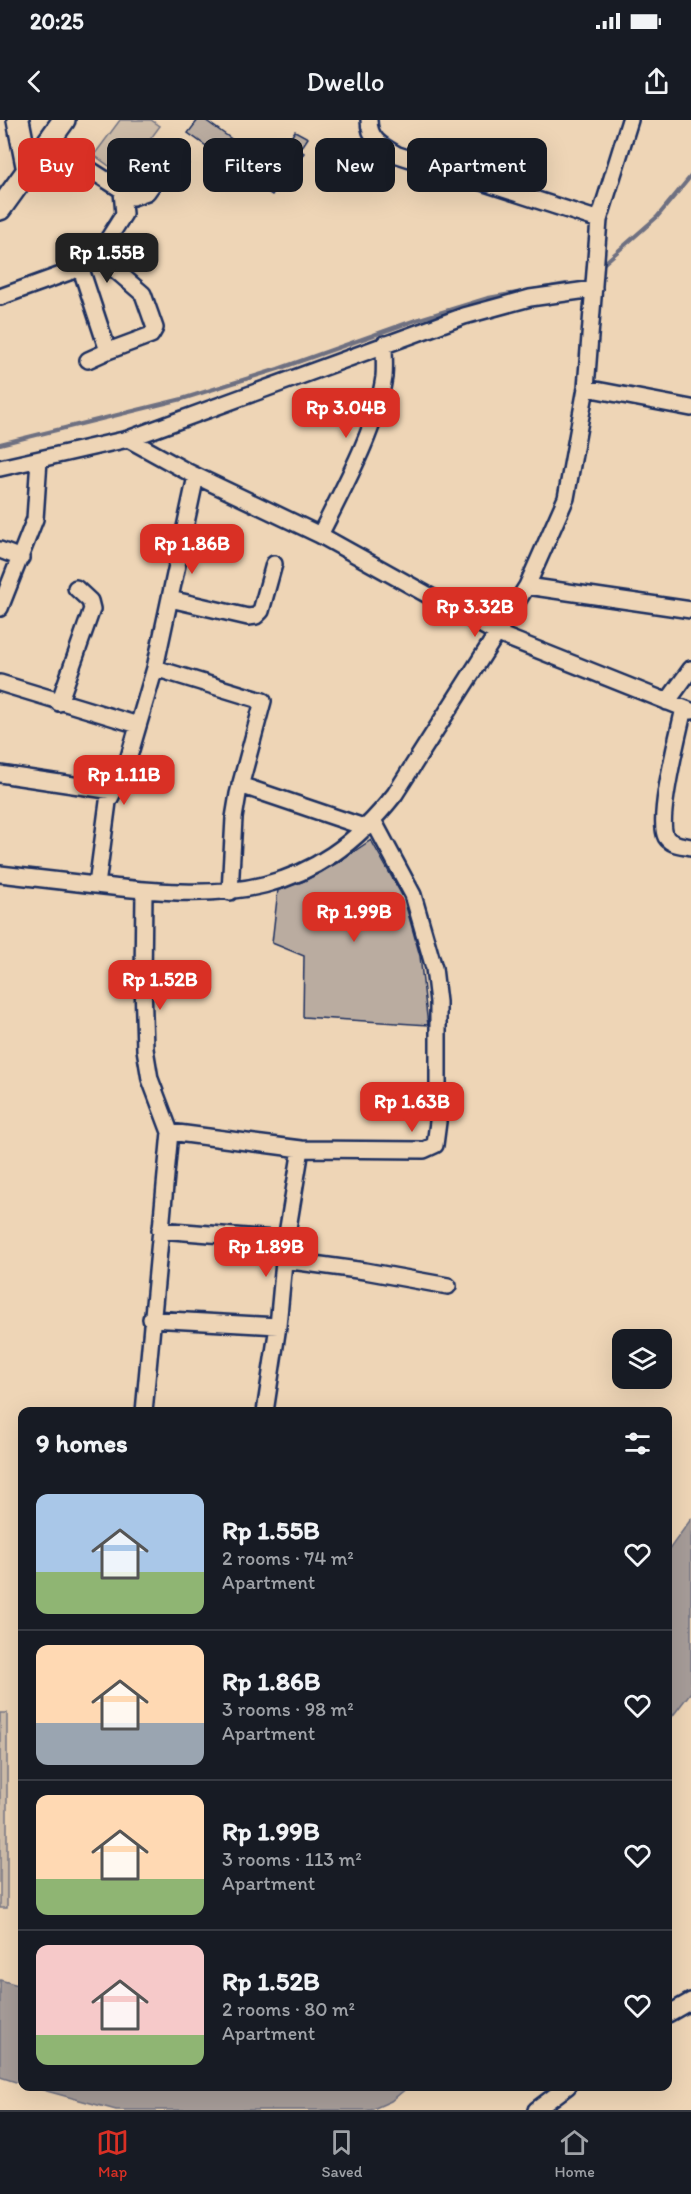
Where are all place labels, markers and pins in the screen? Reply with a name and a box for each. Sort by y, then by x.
pin: Rp 1.55B [45,233,169,284]
pin: Rp 3.04B [284,388,408,439]
pin: Rp 1.86B [130,524,254,575]
pin: Rp 3.32B [413,587,537,638]
pin: Rp 1.11B [62,755,186,806]
pin: Rp 1.99B [292,892,416,943]
pin: Rp 1.52B [98,960,222,1011]
pin: Rp 1.63B [350,1082,474,1133]
pin: Rp 1.89B [204,1227,328,1278]

